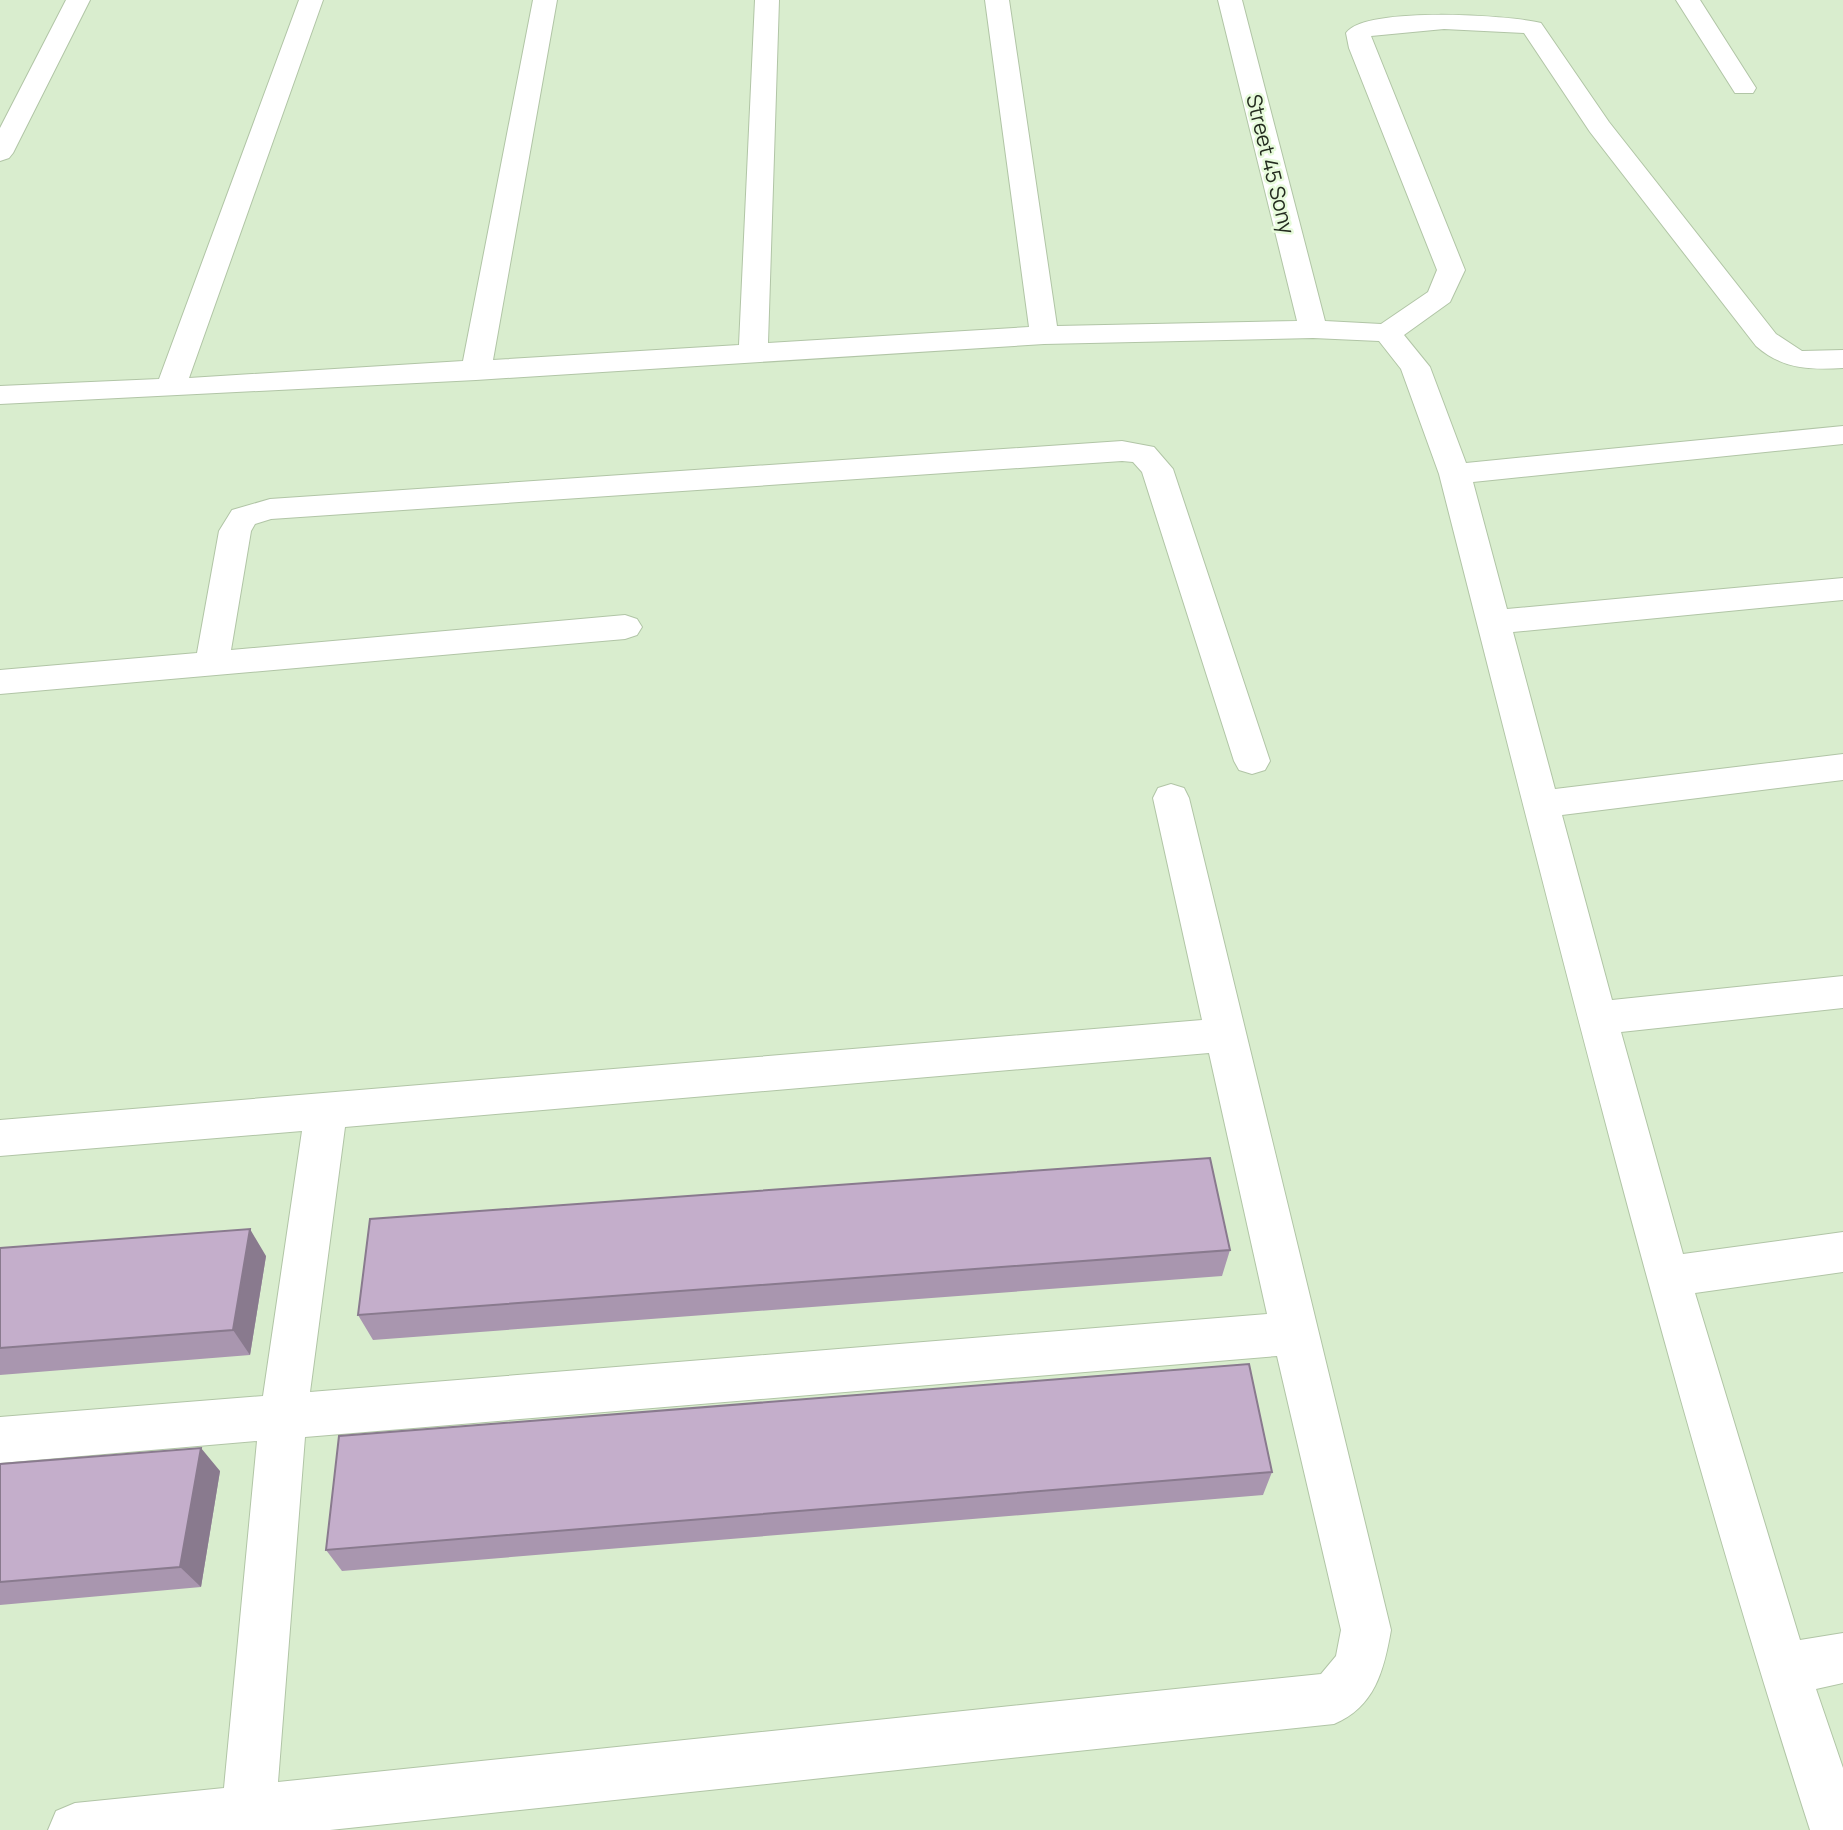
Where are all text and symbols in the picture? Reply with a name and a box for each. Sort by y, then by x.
street label: Street 45 Sony [1240,91,1302,237]

